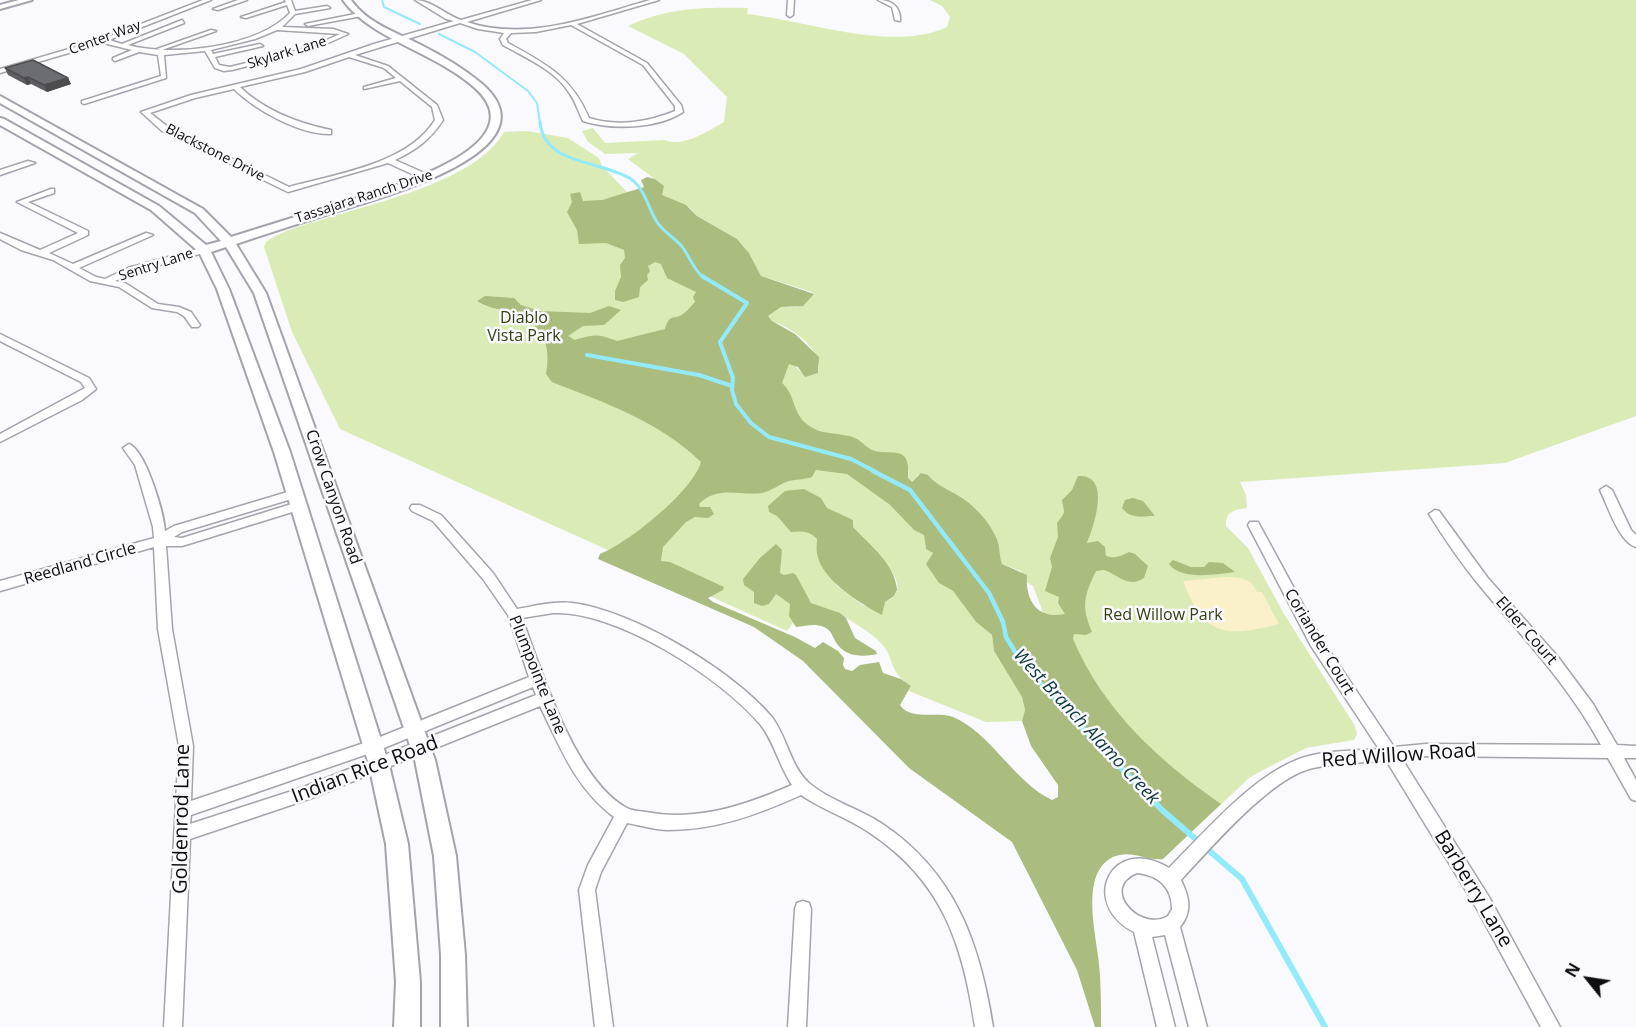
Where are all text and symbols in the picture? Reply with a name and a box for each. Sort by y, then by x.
street label: Center Way [67,17,143,59]
street label: Skylark Lane [246,33,328,73]
street label: Blackstone Drive [163,121,267,185]
street label: Tassajara Ranch Drive [293,167,435,227]
street label: Sentry Lane [117,245,195,285]
park label: Diablo Vista Park [487,308,561,346]
street label: Crow Canyon Road [301,427,365,567]
street label: Reedland Circle [22,539,138,589]
street label: Coriander Court [1280,586,1358,698]
street label: Elder Court [1491,593,1561,669]
park label: Red Willow Park [1103,605,1223,625]
street label: Plumpointe Lane [504,613,570,737]
water label: West Branch Alamo Creek [1009,645,1163,809]
street label: Indian Rice Road [288,731,442,809]
street label: Red Willow Road [1321,739,1477,773]
street label: Goldenrod Lane [169,744,195,894]
street label: Barberry Lane [1429,826,1517,952]
north arrow [1558,949,1618,1009]
text: N [1560,959,1585,981]

